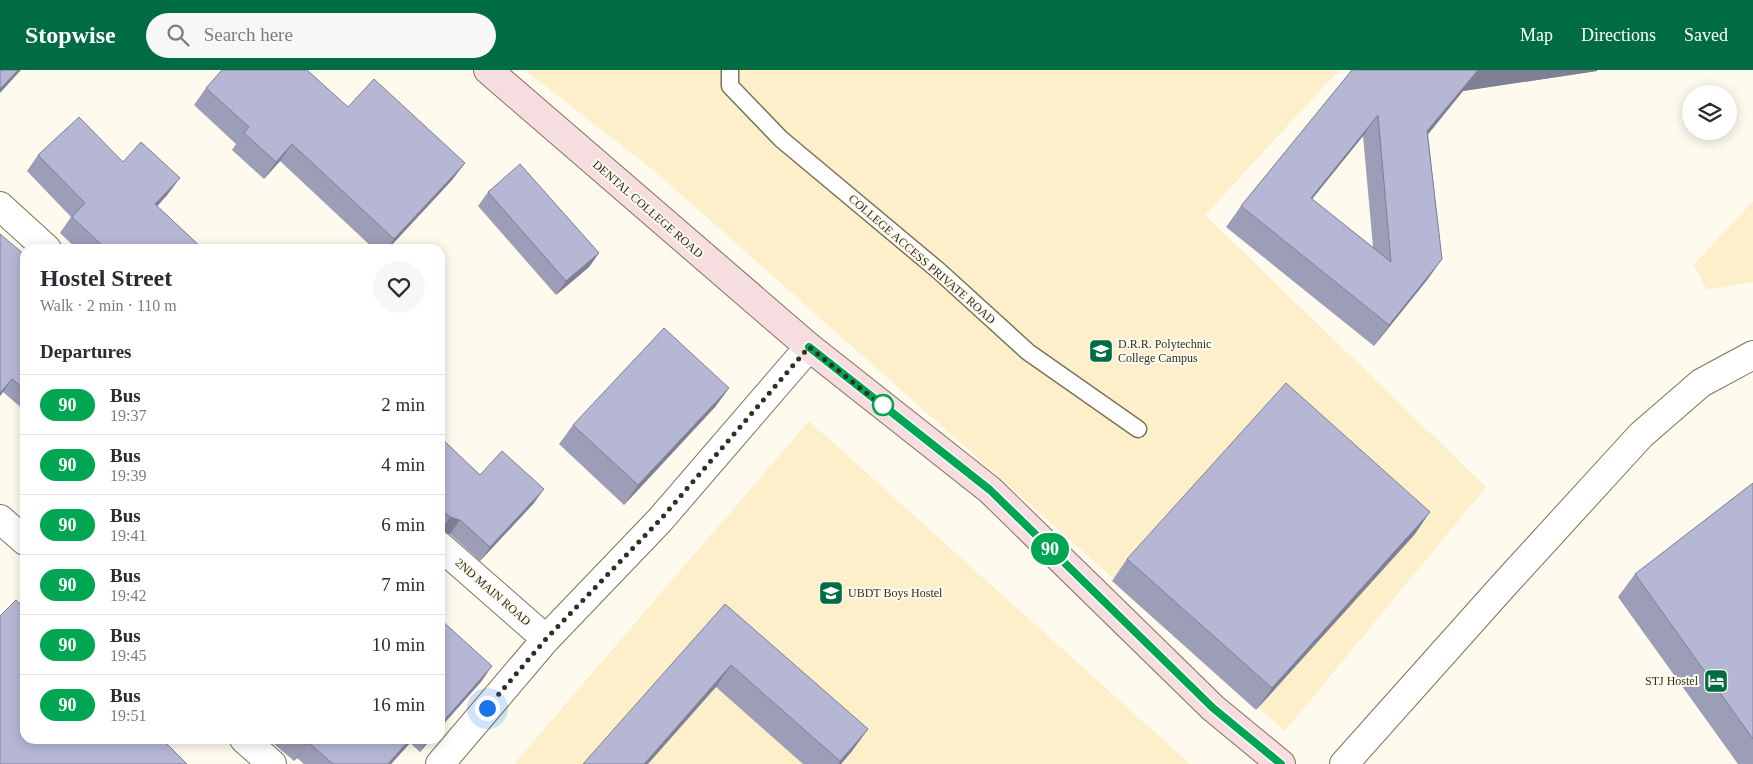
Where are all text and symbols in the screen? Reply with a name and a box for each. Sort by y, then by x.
search box [146,13,496,58]
icon: search [164,21,192,49]
text: Stopwise [25,22,116,48]
text: Search here [204,24,293,45]
text: Map [1520,25,1553,45]
text: Directions [1581,25,1656,45]
text: Saved [1684,25,1728,45]
map controls [1682,85,1737,140]
button: layers [1682,85,1737,140]
street label: DENTAL COLLEGE ROAD [590,157,706,261]
street label: COLLEGE ACCESS PRIVATE ROAD [846,191,999,327]
button: heart [373,261,425,313]
text: Hostel Street [40,265,172,291]
text: Walk · 2 min · 110 m [40,297,177,314]
place label: D.R.R. Polytechnic College Campus [1118,337,1211,365]
school or university icon: D.R.R. Polytechnic College Campus [1088,338,1114,364]
text: Departures [40,341,131,362]
text: Bus [110,385,141,406]
text: 2 min [381,394,425,415]
unlabelled marker [872,394,894,416]
text: 90 [59,395,77,415]
text: 19:37 [110,407,146,424]
text: Bus [110,445,141,466]
text: 4 min [381,454,425,475]
text: 90 [59,455,77,475]
text: 19:39 [110,467,146,484]
text: Bus [110,505,141,526]
text: 6 min [381,514,425,535]
text: 90 [59,515,77,535]
text: 19:41 [110,527,146,544]
line badge: 90 [1028,533,1072,565]
text: 90 [1041,539,1059,559]
street label: 2ND MAIN ROAD [452,555,534,629]
text: Bus [110,565,141,586]
text: 7 min [381,574,425,595]
text: 90 [59,575,77,595]
school or university icon: UBDT Boys Hostel [818,580,844,606]
place label: UBDT Boys Hostel [848,586,943,600]
text: 19:42 [110,587,146,604]
text: Bus [110,625,141,646]
text: 10 min [372,634,425,655]
text: 90 [59,635,77,655]
text: 19:45 [110,647,146,664]
hotel icon: STJ Hostel [1703,668,1729,694]
place label: STJ Hostel [1645,674,1699,688]
text: Bus [110,685,141,706]
text: 16 min [372,694,425,715]
text: 90 [59,695,77,715]
your location [475,696,500,721]
text: 19:51 [110,707,146,724]

